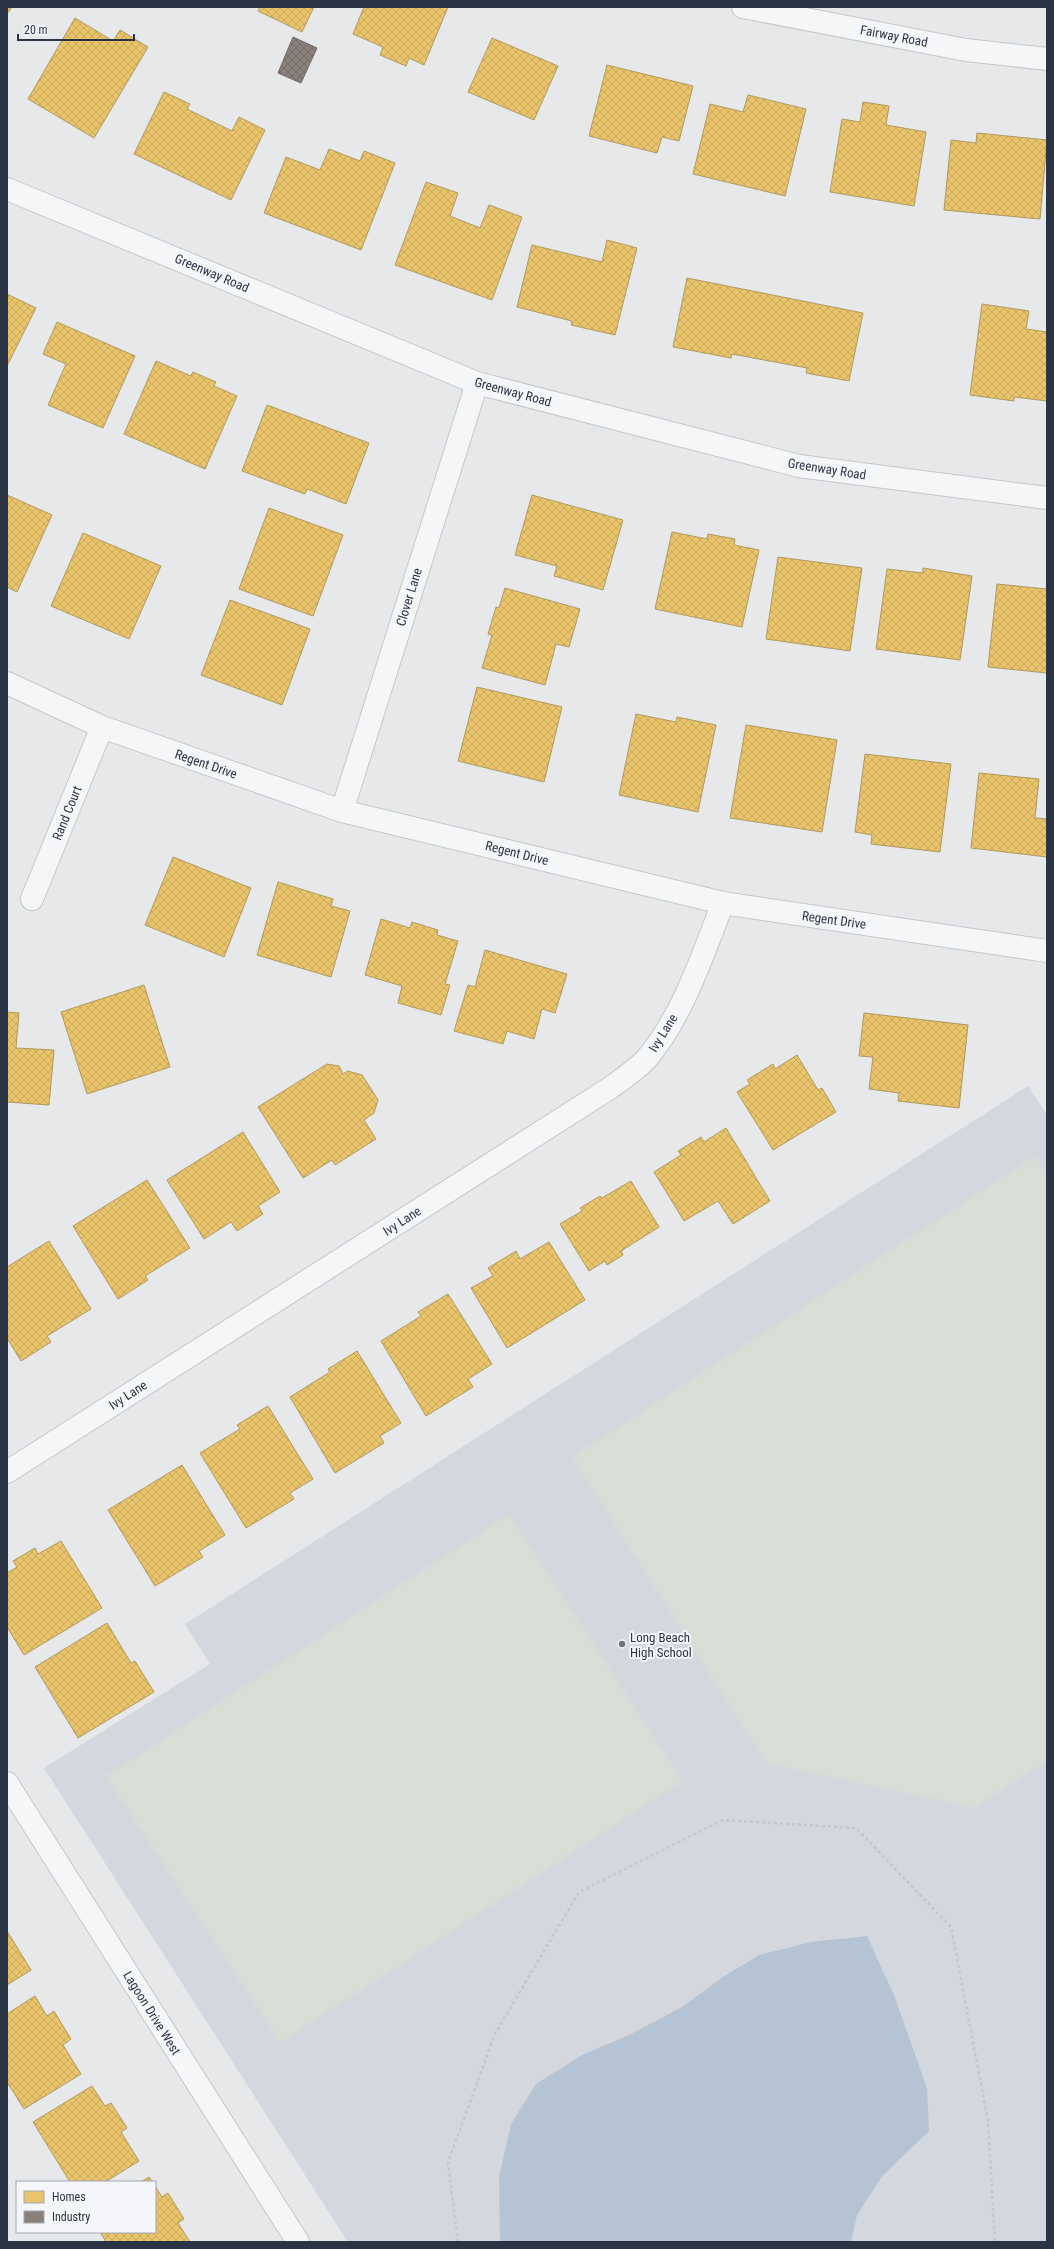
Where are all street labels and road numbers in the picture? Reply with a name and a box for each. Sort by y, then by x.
street label: Fairway Road [859,22,929,50]
street label: Greenway Road [173,251,251,295]
street label: Greenway Road [473,375,553,409]
street label: Greenway Road [787,455,867,483]
street label: Clover Lane [393,566,425,628]
street label: Regent Drive [173,746,239,782]
street label: Rand Court [49,784,85,842]
street label: Regent Drive [484,838,550,868]
street label: Regent Drive [801,908,867,932]
street label: Ivy Lane [646,1011,680,1055]
street label: Ivy Lane [380,1203,424,1239]
street label: Ivy Lane [106,1377,150,1413]
street label: Lagoon Drive West [120,1968,184,2058]

